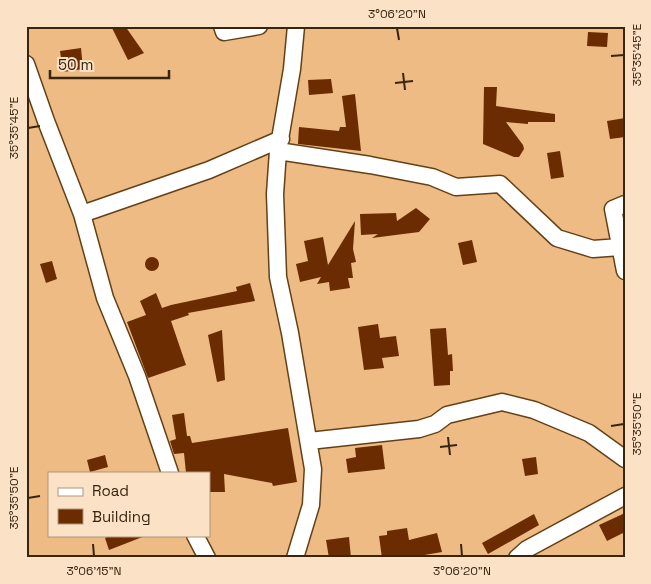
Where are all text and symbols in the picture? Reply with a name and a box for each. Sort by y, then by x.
text: 3°06'20"N [368,6,426,22]
text: 35°35'45"E [629,24,645,86]
scale bar [50,48,169,80]
text: 50 m [58,55,93,74]
text: 35°35'45"E [6,97,22,159]
text: 35°35'50"E [629,392,645,456]
text: 35°35'50"E [6,466,22,530]
legend [48,472,210,536]
text: Road [92,481,129,500]
text: Building [92,507,151,526]
text: 3°06'15"N [66,563,122,579]
text: 3°06'20"N [433,563,491,579]

